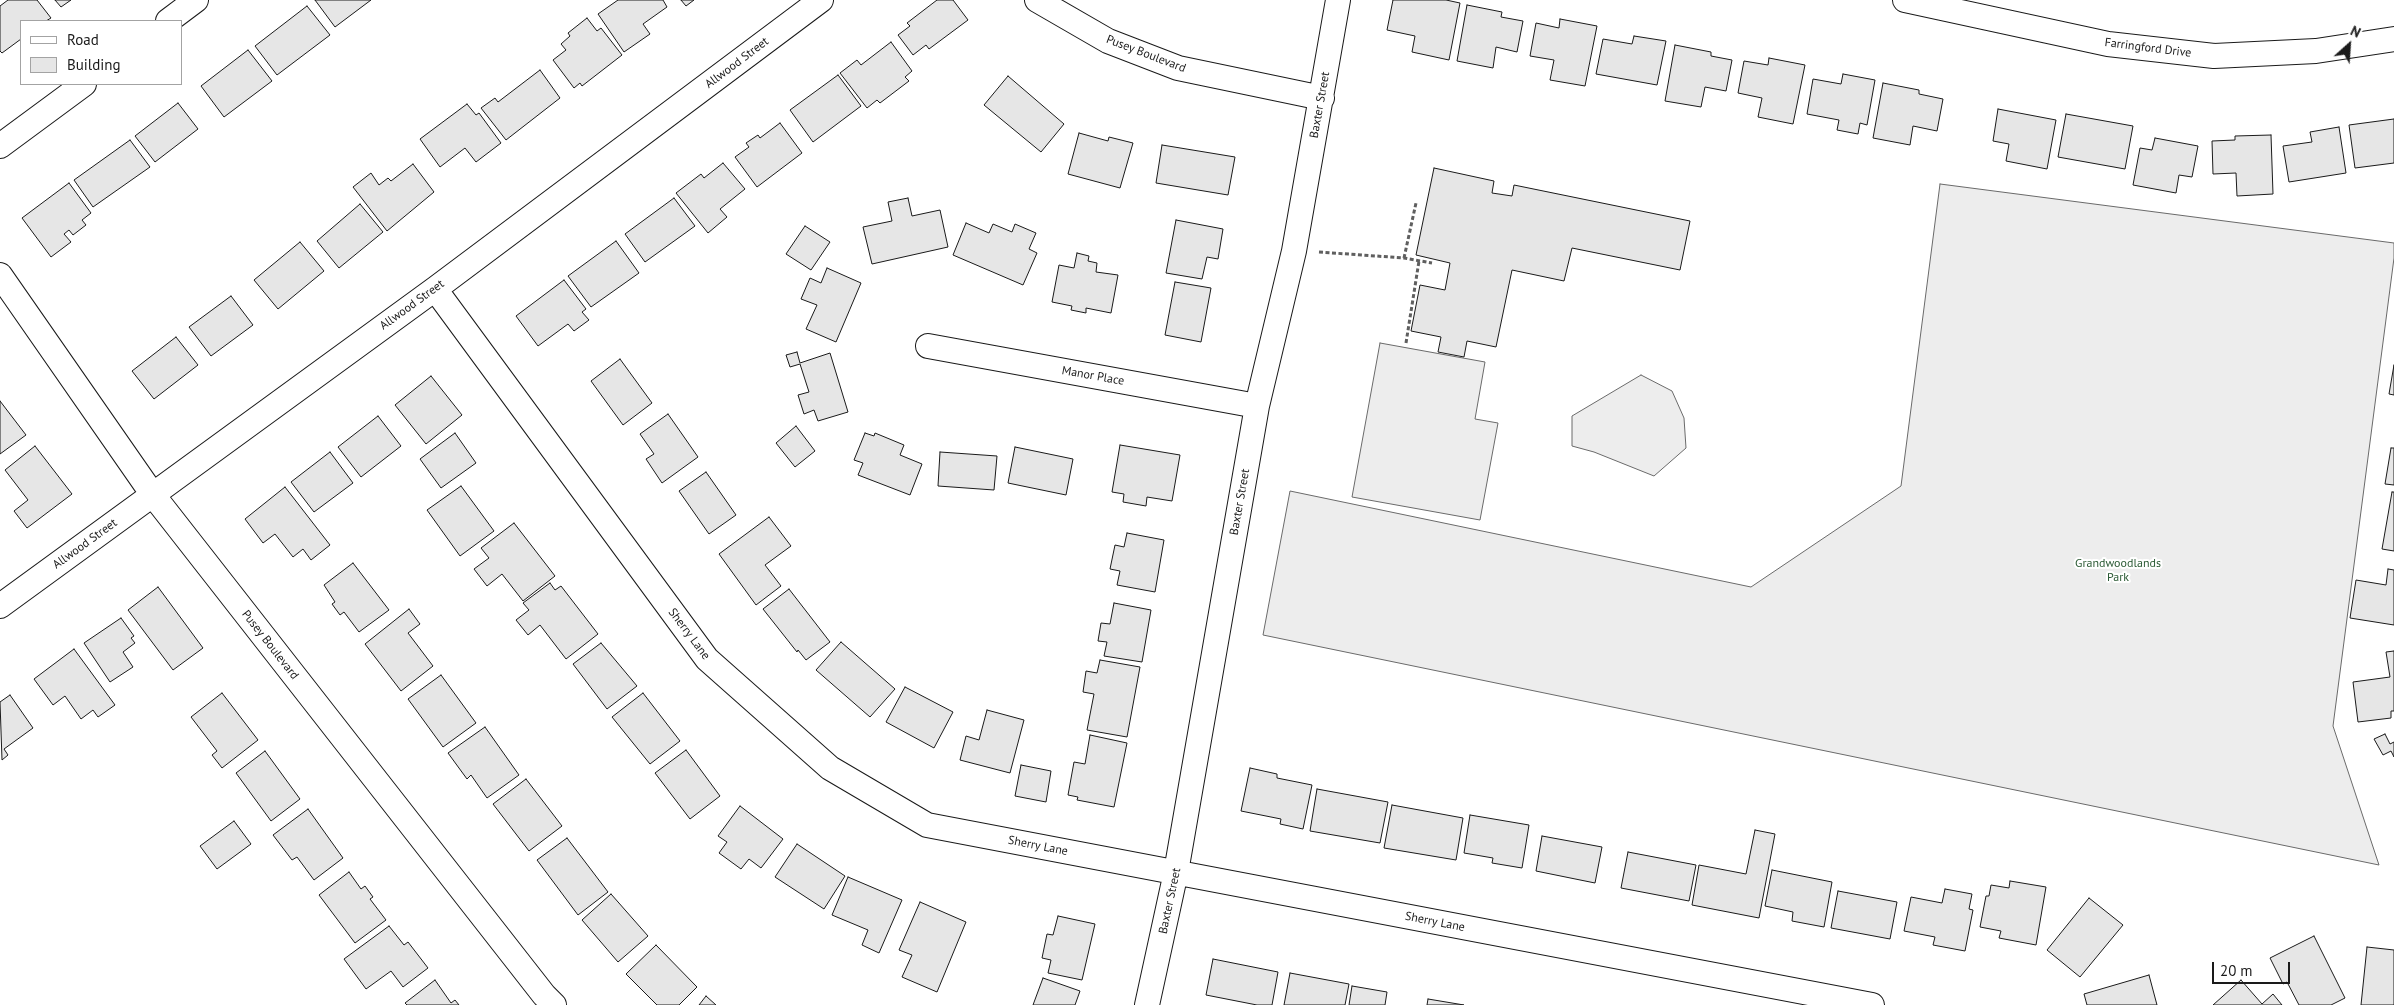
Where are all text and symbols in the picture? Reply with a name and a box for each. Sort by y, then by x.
legend [20,20,182,85]
north arrow [2324,20,2374,70]
text: N [2347,21,2364,42]
text: Road [67,30,99,49]
street label: Pusey Boulevard [1104,32,1188,76]
street label: Allwood Street [702,34,772,92]
street label: Farringford Drive [2104,36,2192,60]
text: Building [67,55,121,74]
street label: Baxter Street [1307,71,1333,139]
street label: Allwood Street [377,277,447,333]
street label: Manor Place [1061,363,1125,389]
street label: Baxter Street [1227,468,1253,536]
street label: Allwood Street [50,516,120,572]
park label: Grandwoodlands Park [2075,557,2161,585]
street label: Sherry Lane [665,605,713,663]
street label: Pusey Boulevard [238,607,302,683]
street label: Sherry Lane [1007,833,1069,859]
street label: Baxter Street [1156,867,1184,935]
street label: Sherry Lane [1404,909,1466,935]
scale bar [2214,952,2292,984]
text: 20 m [2220,961,2253,980]

